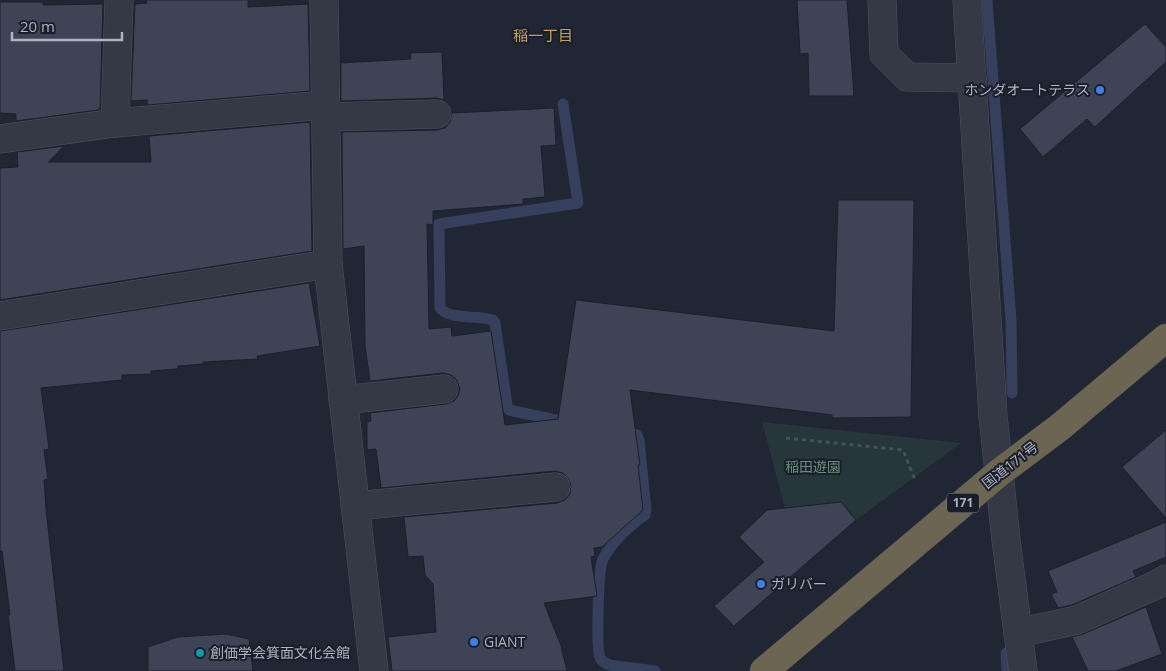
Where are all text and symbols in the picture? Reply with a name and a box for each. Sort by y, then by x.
scale bar [12,10,122,42]
text: 20 m [20,16,55,36]
district label: 稲一丁目 [513,25,573,45]
place label: ホンダオートテラス [964,80,1090,99]
marker: ホンダオートテラス [1094,84,1106,96]
street label: 国道171号 [978,437,1042,492]
park label: 稲田遊園 [785,457,841,476]
road number: 171 [947,493,979,512]
place label: ガリバー [771,574,827,593]
marker: ガリバー [755,578,767,590]
place label: GIANT [484,632,525,651]
marker: GIANT [468,636,480,648]
place label: 創価学会箕面文化会館 [210,643,350,662]
marker: 創価学会箕面文化会館 [194,647,206,659]

